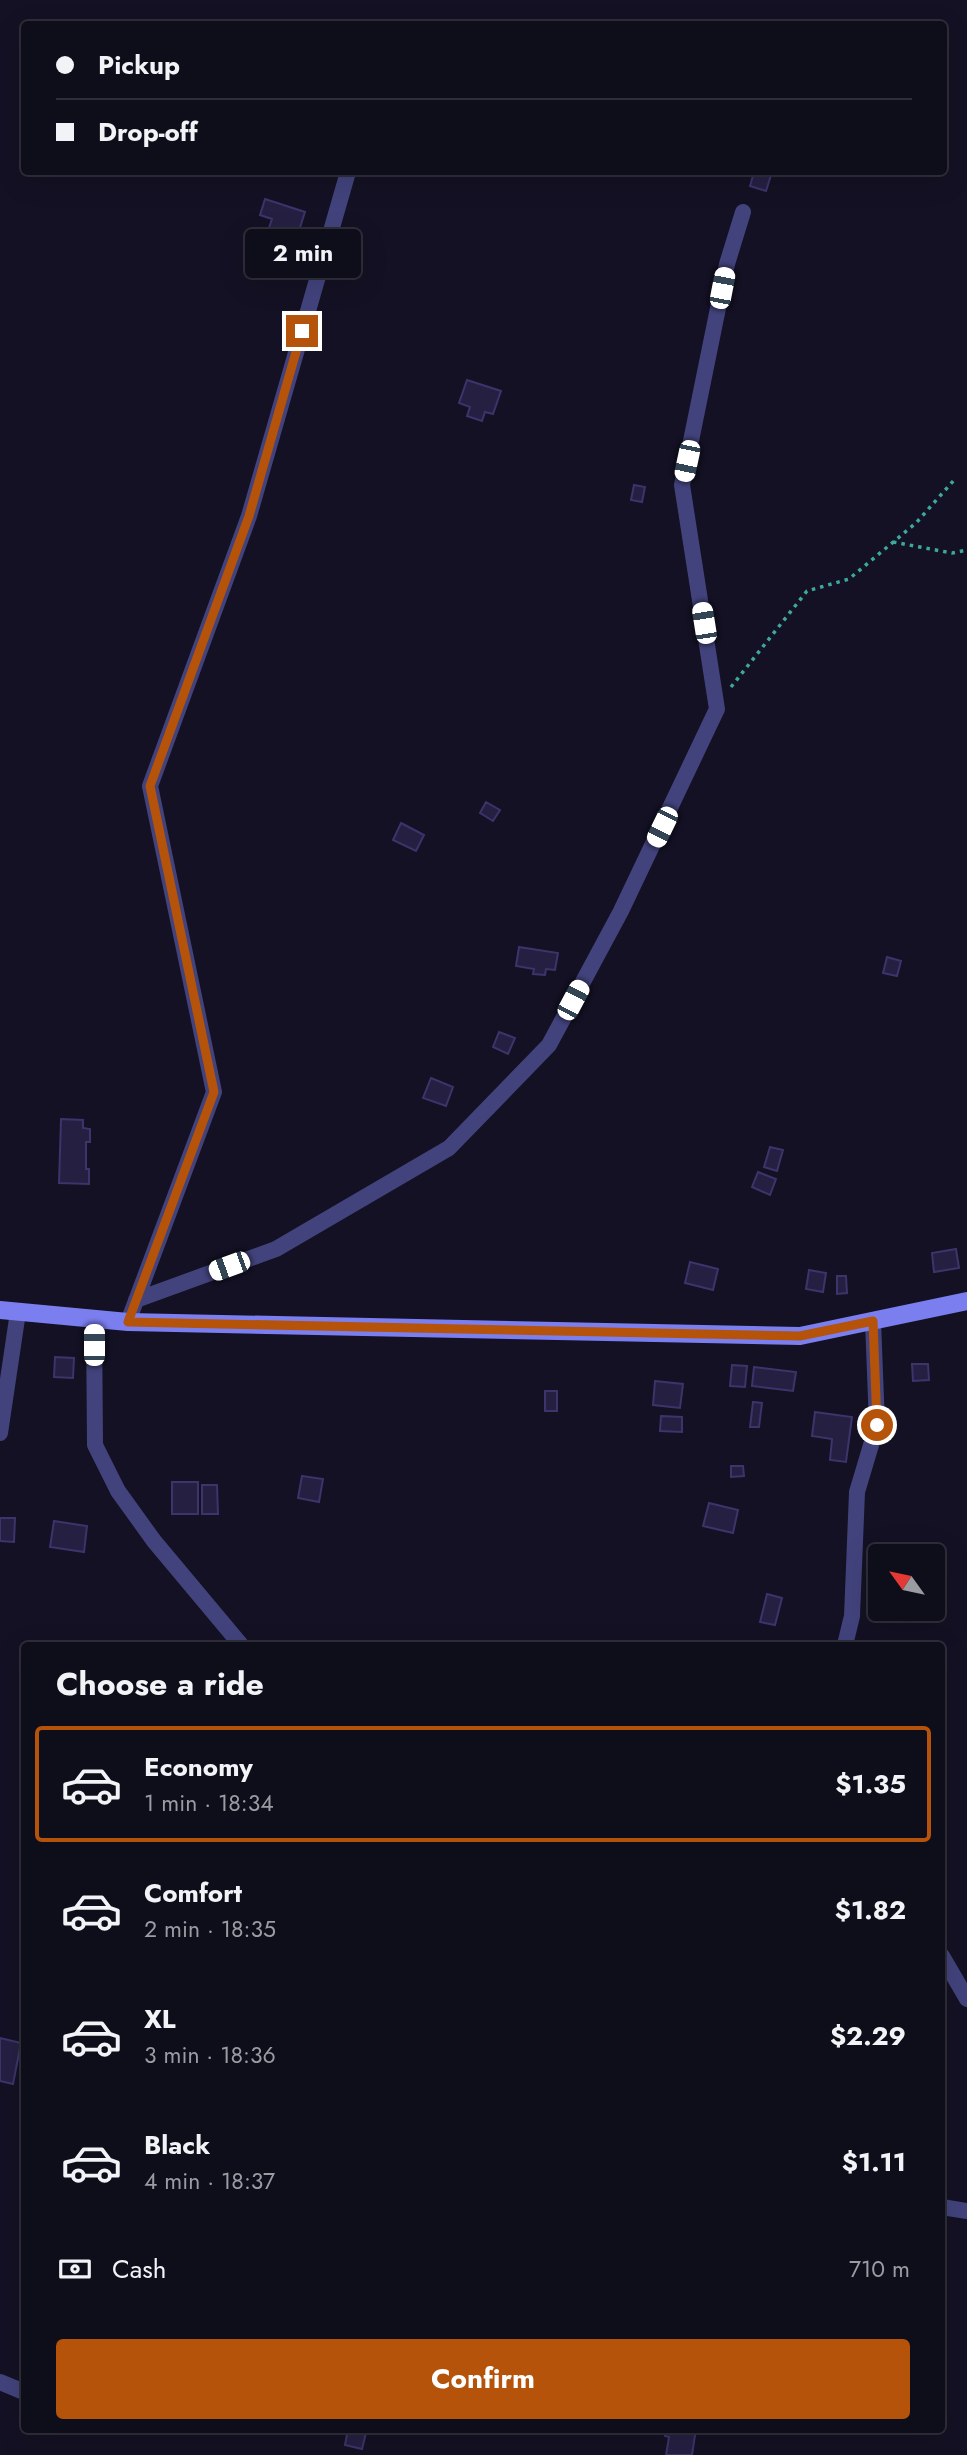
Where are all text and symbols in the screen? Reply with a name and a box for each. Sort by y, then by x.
text: Pickup [98,46,180,84]
text: Drop-off [98,113,198,151]
callout: 2 min [244,230,360,278]
text: 2 min [273,236,333,270]
car [708,265,737,311]
route end [286,315,318,347]
car [673,438,702,484]
car [691,601,718,645]
car [644,804,681,850]
car [554,977,593,1023]
car [206,1249,253,1283]
car [84,1324,105,1366]
route start [861,1409,893,1441]
north arrow [868,1544,945,1620]
map controls [868,1544,945,1621]
text: Choose a ride [56,1661,264,1707]
text: Economy [144,1748,253,1786]
icon: car [60,1753,123,1816]
text: $1.35 [835,1765,906,1803]
text: 1 min · 18:34 [144,1786,274,1820]
text: Comfort [144,1874,242,1912]
icon: car [60,1879,123,1942]
text: $1.82 [835,1891,906,1929]
text: 2 min · 18:35 [144,1912,276,1946]
text: XL [144,2000,176,2038]
icon: car [60,2005,123,2068]
text: $2.29 [830,2017,906,2055]
text: 3 min · 18:36 [144,2038,276,2072]
text: Black [144,2126,210,2164]
icon: car [60,2131,123,2194]
text: $1.11 [842,2143,906,2181]
text: 4 min · 18:37 [144,2164,275,2198]
icon: cash [56,2250,94,2288]
text: Cash [112,2250,166,2288]
text: 710 m [849,2252,910,2286]
button: Confirm [56,2339,910,2419]

